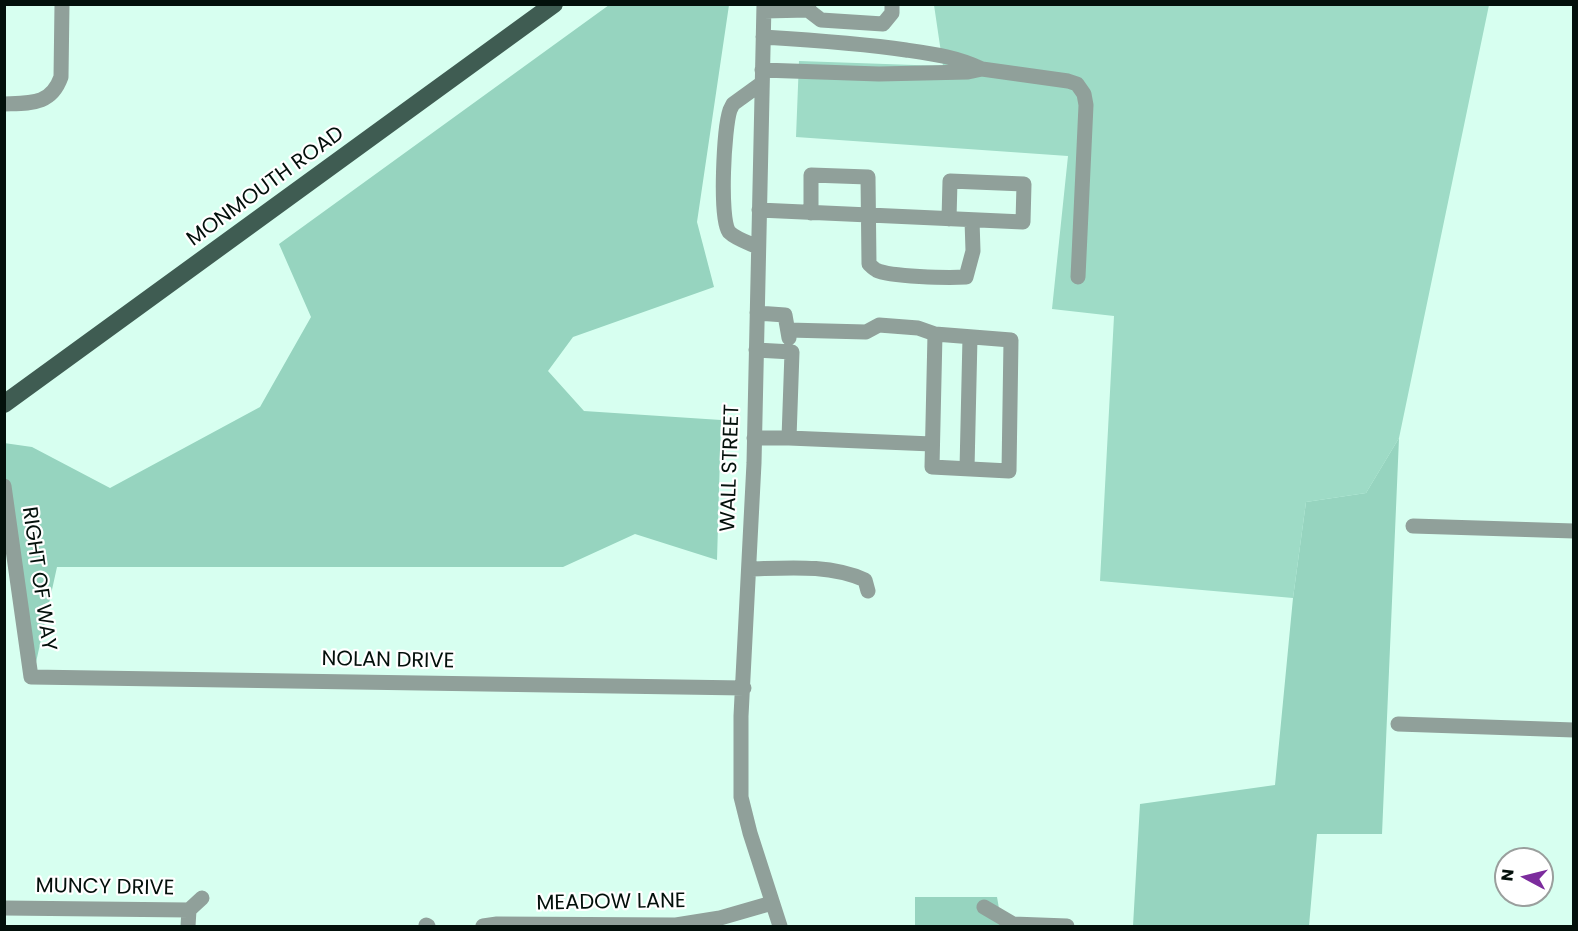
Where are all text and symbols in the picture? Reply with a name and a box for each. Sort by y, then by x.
street label: MONMOUTH ROAD [183,122,349,252]
street label: WALL STREET [716,404,746,532]
street label: RIGHT OF WAY [15,505,61,653]
street label: NOLAN DRIVE [321,647,455,675]
north arrow [1494,847,1554,907]
text: N [1495,868,1520,882]
street label: MUNCY DRIVE [35,874,175,902]
street label: MEADOW LANE [536,889,686,917]

